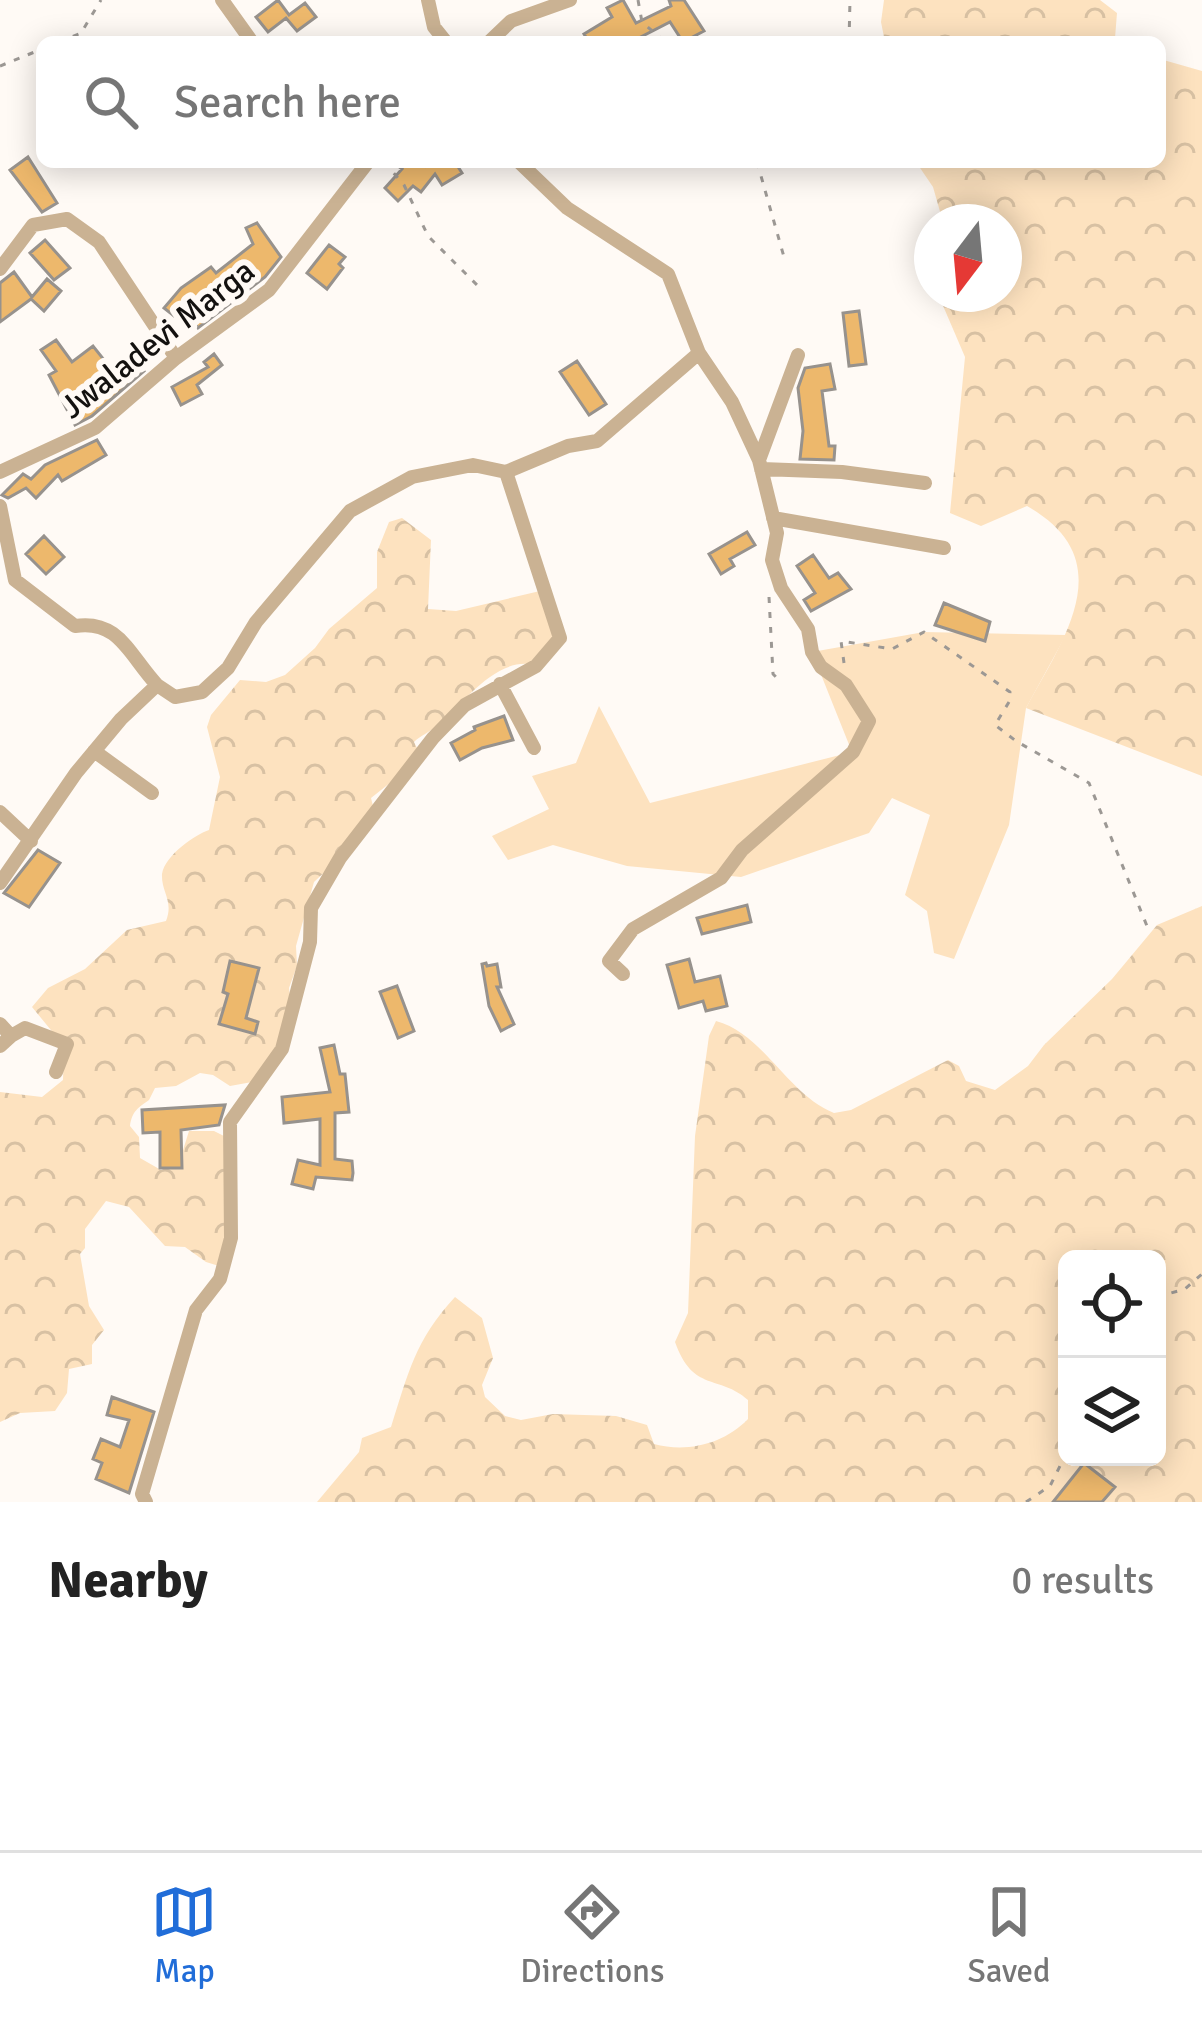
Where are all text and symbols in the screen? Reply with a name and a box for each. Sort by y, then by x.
search box [36,36,1166,168]
icon: search [78,69,144,135]
text: Search here [174,75,401,130]
north arrow [914,204,1022,312]
street label: Jwaladevi Marga [53,251,263,428]
map controls [1058,1250,1166,1466]
button: locate [1058,1250,1166,1358]
button: layers [1058,1358,1166,1466]
text: Nearby [48,1549,208,1612]
text: 0 results [1011,1556,1154,1604]
tab: Map [151,1879,217,1992]
tab: Directions [520,1879,665,1992]
tab: Saved [967,1879,1051,1992]

